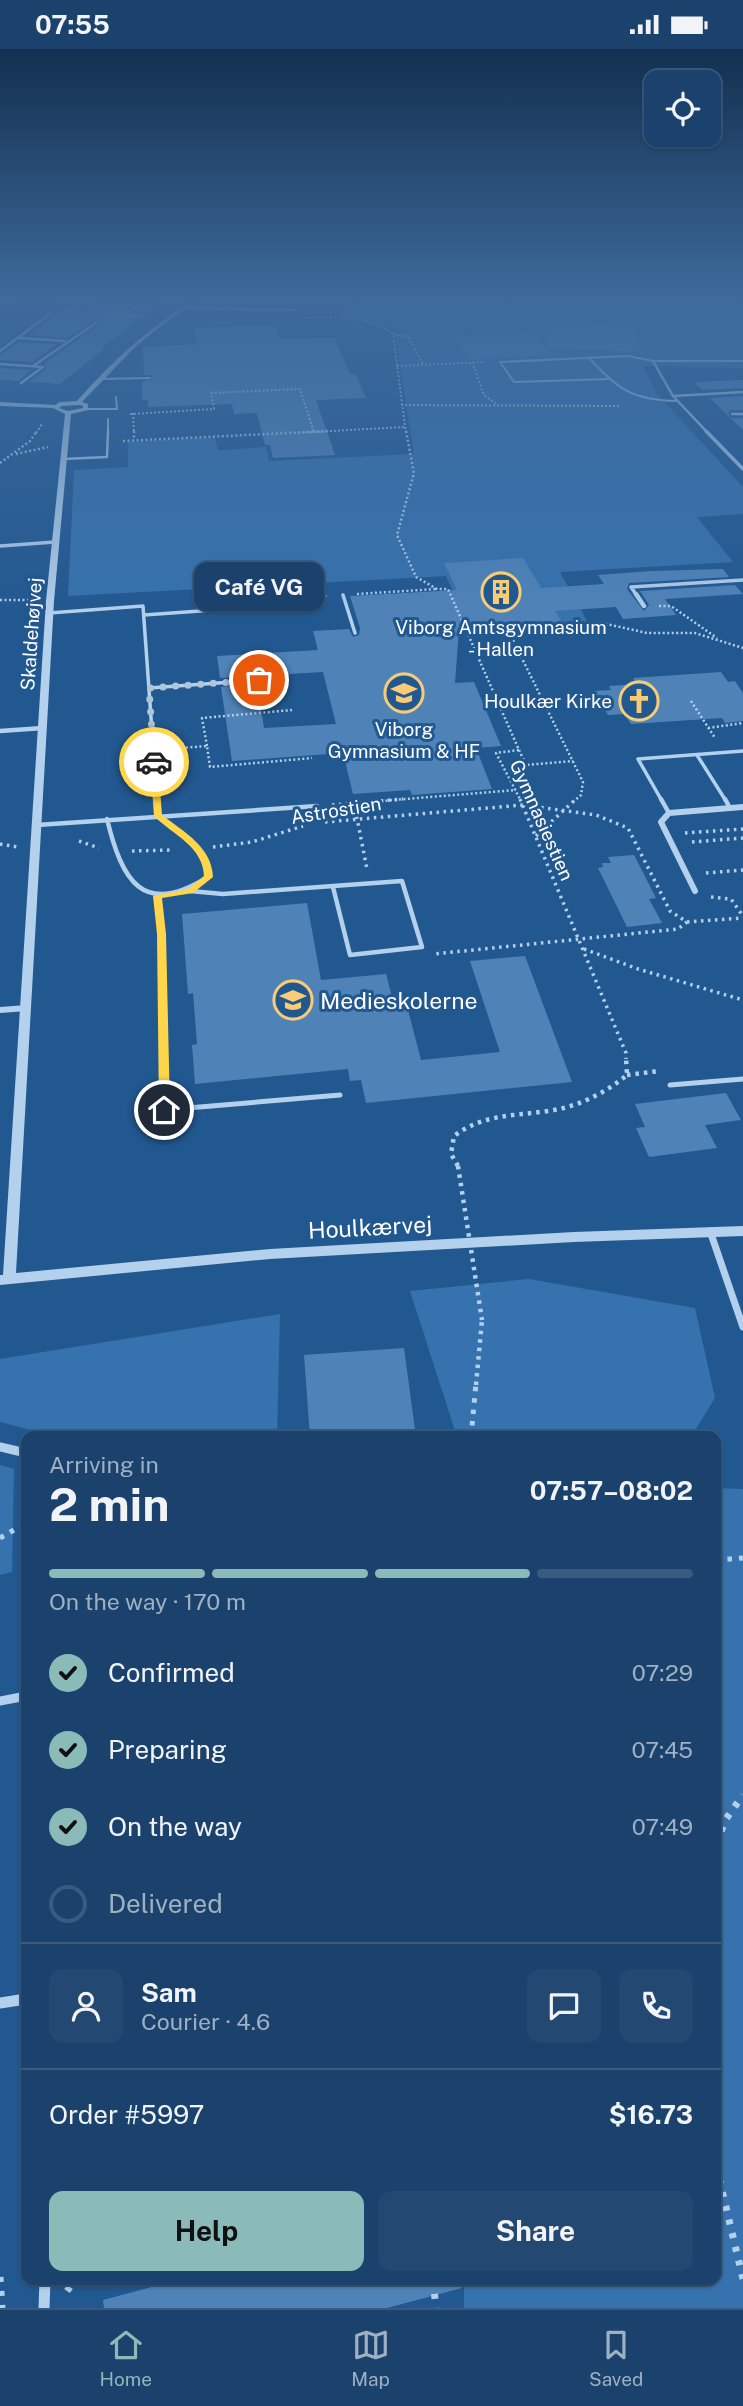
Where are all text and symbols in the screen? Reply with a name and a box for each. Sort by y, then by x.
text: 07:55 [35,9,110,40]
map controls [644,70,721,147]
button: locate [644,70,721,147]
callout: Café VG [194,561,324,610]
building icon: Viborg Amtsgymnasium - Hallen [480,571,522,613]
text: Café VG [214,573,304,600]
street label: Skaldehøjvej [16,577,46,691]
place label: Viborg Amtsgymnasium - Hallen [395,616,607,660]
pin [229,650,289,710]
icon: bag [240,661,278,699]
school or university icon: Viborg Gymnasium & HF [383,672,425,714]
church icon: Houlkær Kirke [618,680,660,722]
place label: Houlkær Kirke [484,690,612,712]
place label: Viborg Gymnasium & HF [328,718,480,762]
courier [119,727,189,797]
icon: car [135,743,173,781]
street label: Gymnasiestien [505,756,579,884]
street label: Astrostien [289,792,383,828]
school or university icon: Medieskolerne [272,979,314,1021]
place label: Medieskolerne [320,987,478,1014]
pin [134,1080,194,1140]
icon: home [145,1091,183,1129]
street label: Houlkærvej [307,1210,433,1244]
text: Arriving in [49,1451,159,1478]
text: 07:57–08:02 [530,1475,693,1506]
text: 2 min [49,1477,169,1531]
text: On the way · 170 m [49,1588,246,1615]
icon: check [49,1654,87,1692]
text: Confirmed [108,1657,235,1688]
text: 07:29 [632,1659,693,1686]
icon: check [49,1731,87,1769]
text: Preparing [108,1734,227,1765]
text: 07:45 [632,1736,693,1763]
icon: check [49,1808,87,1846]
text: On the way [108,1811,242,1842]
text: 07:49 [632,1813,693,1840]
text: Delivered [108,1888,223,1919]
button: person [49,1969,123,2043]
button: chat [527,1969,601,2043]
button: phone [619,1969,693,2043]
text: Sam [141,1977,197,2008]
text: Courier · 4.6 [141,2008,270,2035]
text: Order #5997 [49,2099,204,2130]
text: $16.73 [609,2099,693,2130]
button: Help [49,2191,364,2271]
button: Share [378,2191,693,2271]
tab: Home [100,2326,152,2390]
tab: Map [351,2326,390,2390]
tab: Saved [589,2326,643,2390]

